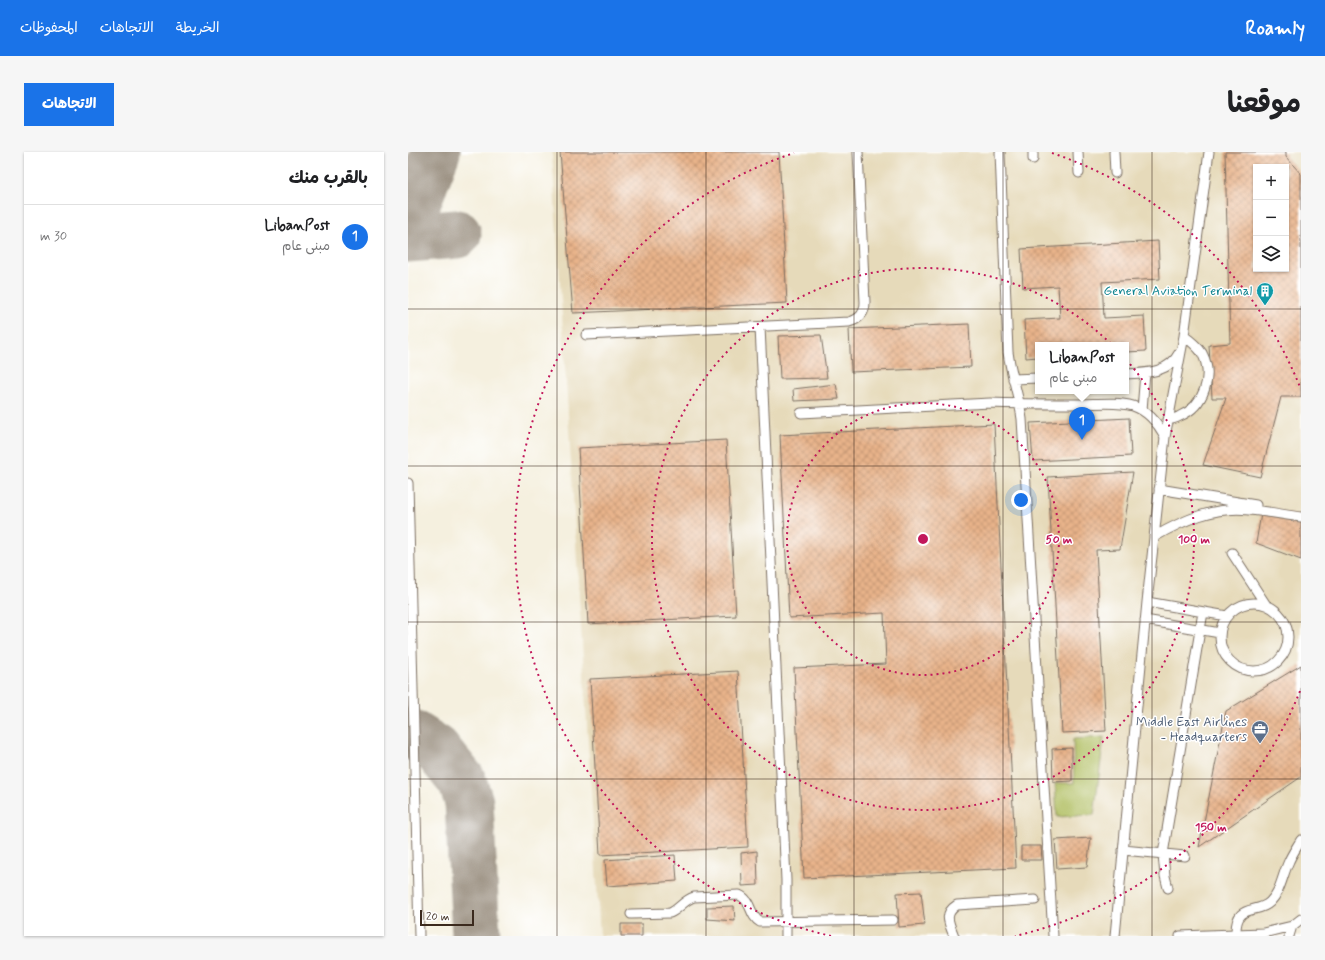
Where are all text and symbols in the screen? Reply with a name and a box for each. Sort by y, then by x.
text: Roamly [1246,16,1305,41]
text: المحفوظات [20,19,78,37]
text: الاتجاهات [100,19,154,37]
text: الخريطة [176,19,219,37]
button: الاتجاهات [24,83,114,126]
text: موقعنا [1227,86,1301,123]
map controls [1253,164,1289,272]
button: + [1253,164,1289,200]
text: بالقرب منك [289,167,368,189]
button: − [1253,200,1289,236]
text: LibanPost [264,216,330,236]
text: 30 m [40,228,67,245]
text: 1 [352,228,358,245]
button: layers [1253,236,1289,272]
text: مبنى عام [282,238,330,255]
building icon: General Aviation Terminal [1255,281,1275,306]
place label: General Aviation Terminal [1104,283,1252,300]
popup [1035,342,1129,394]
text: LibanPost [1049,348,1115,368]
text: مبنى عام [1049,370,1097,387]
pin: 1 [1069,407,1095,440]
your location [1011,490,1031,510]
centre of rings [916,532,930,546]
text: 50 m [1046,532,1073,548]
text: 100 m [1178,532,1211,548]
place label: Middle East Airlines - Headquarters [1136,714,1247,746]
office icon: Middle East Airlines - Headquarters [1250,719,1270,744]
text: 150 m [1195,820,1227,836]
scale bar [420,908,474,927]
text: 20 m [426,910,449,924]

